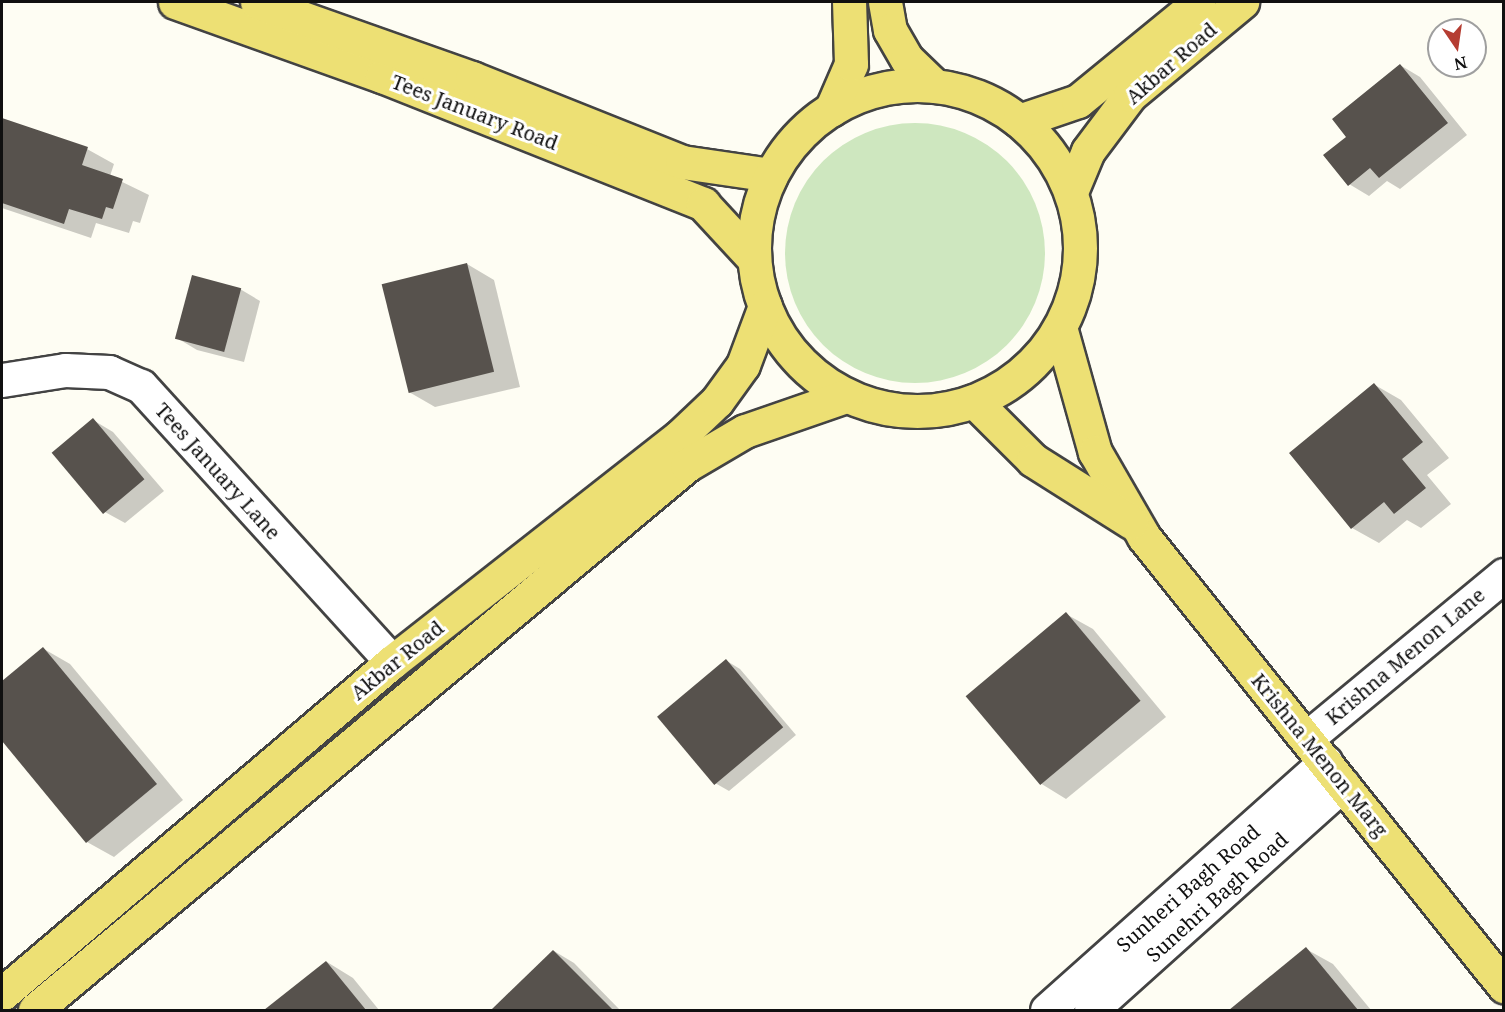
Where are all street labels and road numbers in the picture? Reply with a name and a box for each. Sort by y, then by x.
street label: Akbar Road [1121,17,1221,109]
street label: Tees January Road [388,69,562,155]
street label: Tees January Lane [150,398,286,544]
street label: Krishna Menon Lane [1321,582,1489,730]
street label: Akbar Road [346,615,448,705]
street label: Krishna Menon Marg [1247,669,1393,841]
street label: Sunheri Bagh Road [1111,819,1265,957]
street label: Sunehri Bagh Road [1141,827,1293,967]

